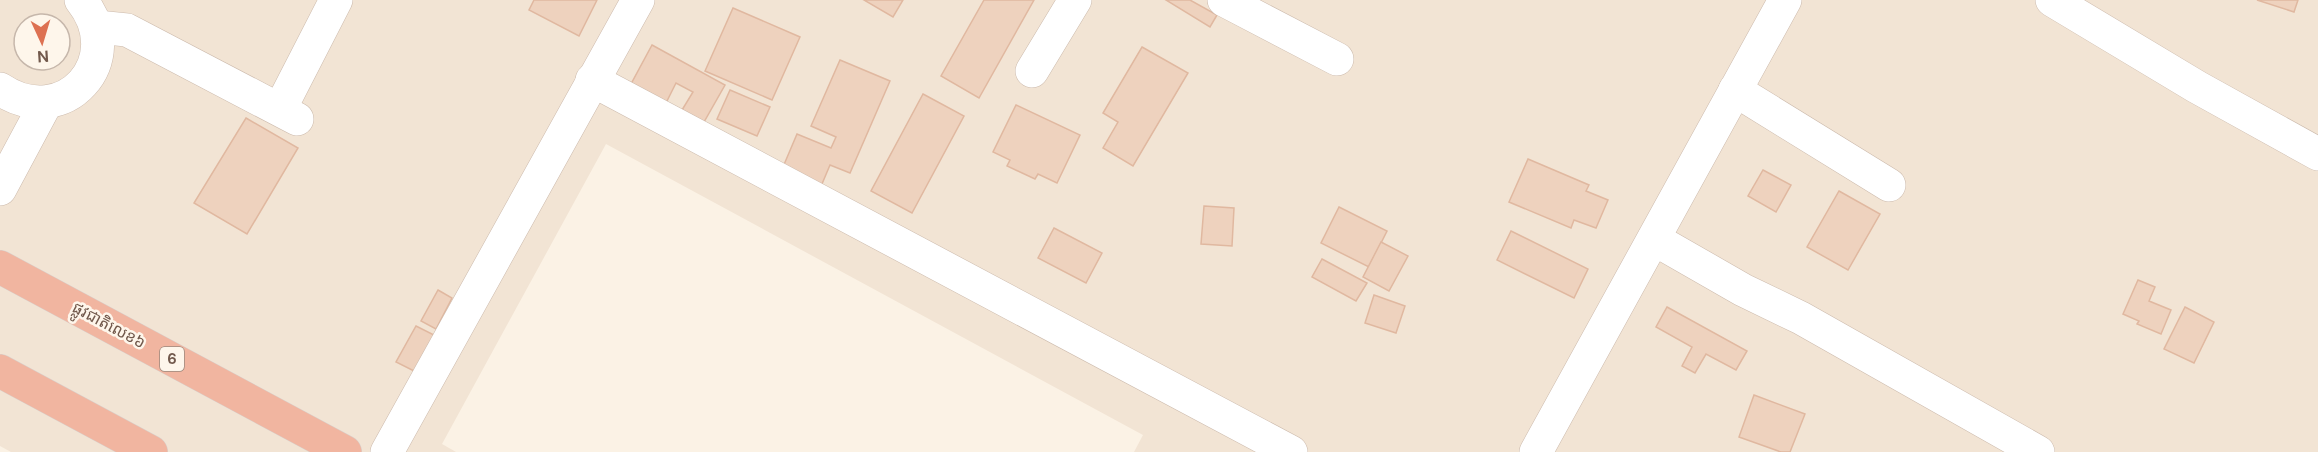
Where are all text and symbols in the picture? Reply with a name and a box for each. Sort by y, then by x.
north arrow [12,12,72,72]
text: N [36,46,50,67]
street label: ផ្លូវជាតិលេខ៦ [67,297,149,356]
road number: 6 [160,347,184,371]

